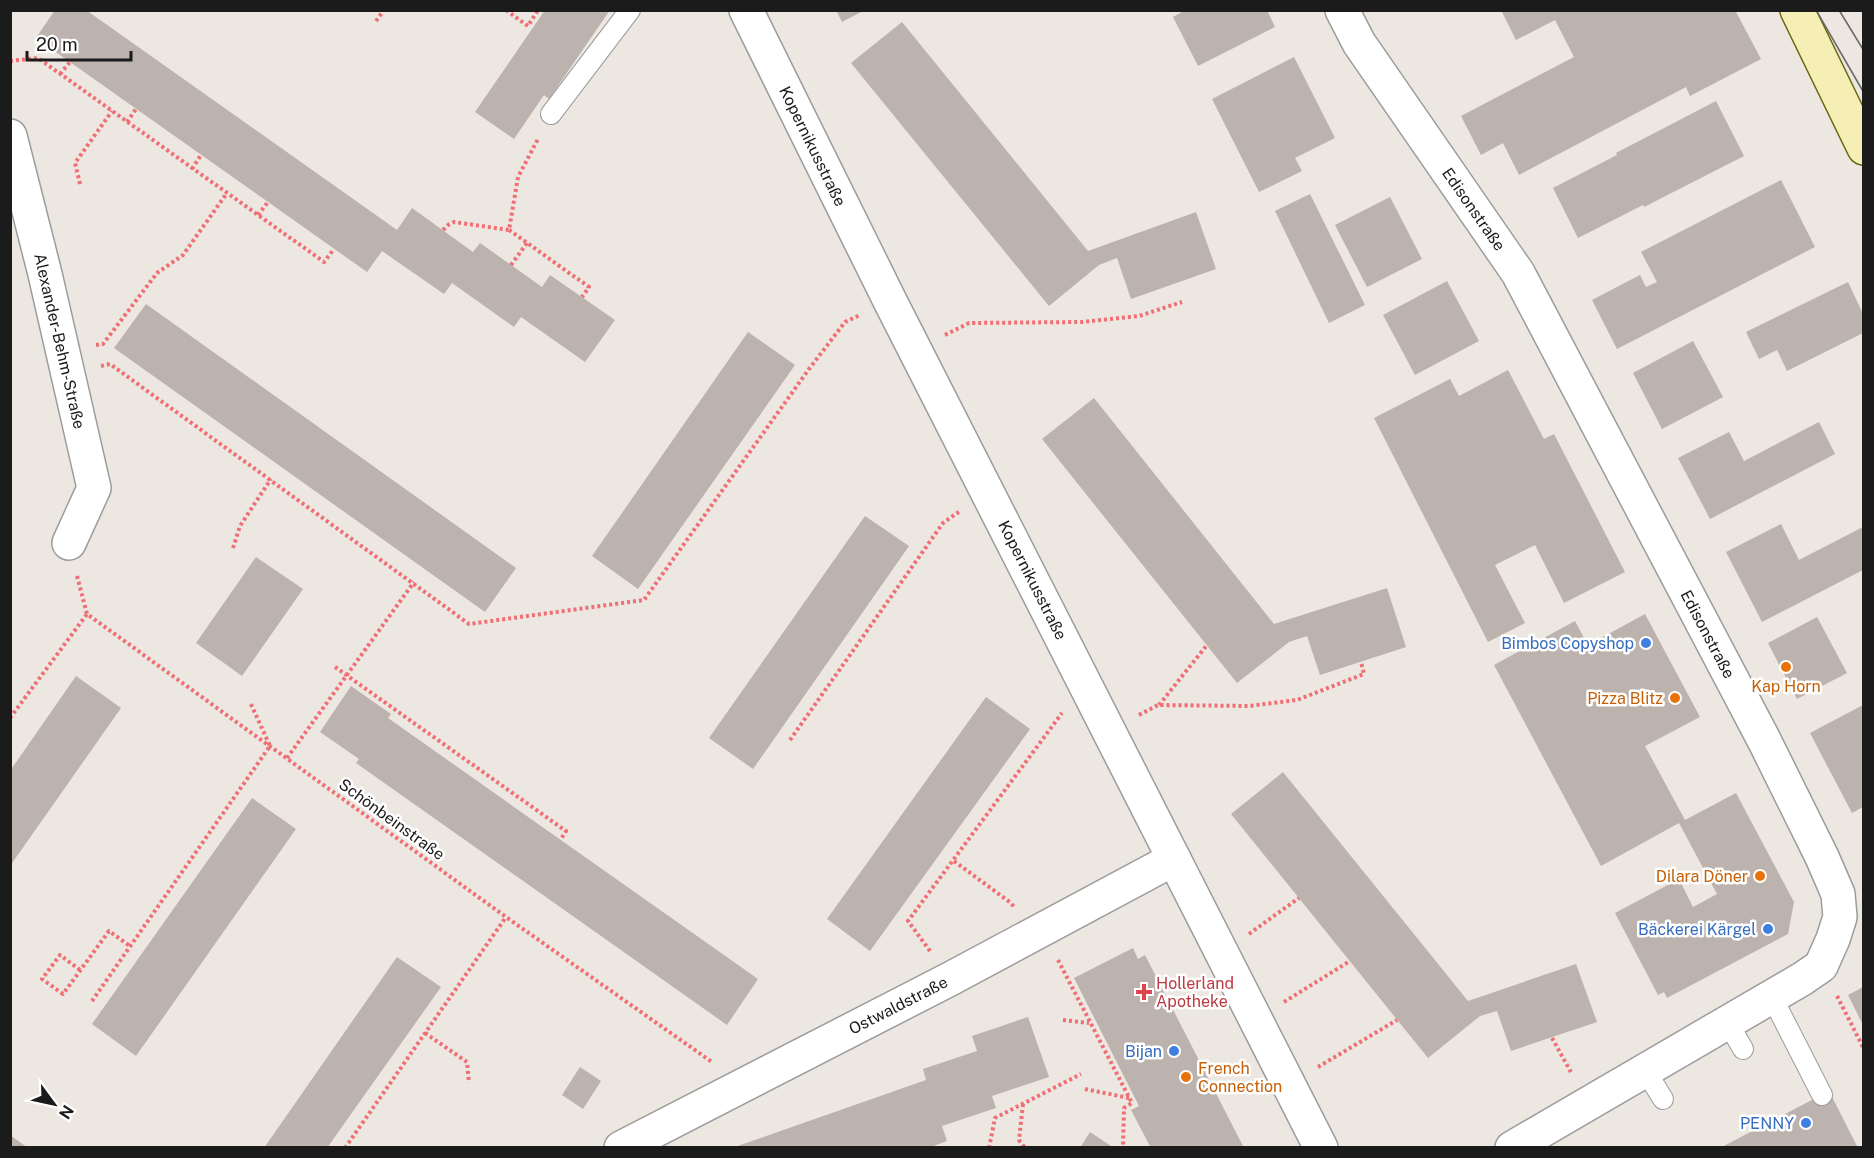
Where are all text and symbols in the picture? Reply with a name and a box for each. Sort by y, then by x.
scale bar [27,24,130,62]
text: 20 m [36,34,78,55]
street label: Kopernikusstraße [775,83,850,209]
street label: Edisonstraße [1438,164,1509,255]
street label: Alexander-Behm-Straße [30,251,89,431]
street label: Kopernikusstraße [994,517,1071,643]
street label: Edisonstraße [1676,587,1739,682]
place label: Bimbos Copyshop [1501,634,1634,653]
marker: Bimbos Copyshop [1639,636,1653,650]
marker: Kap Horn [1779,660,1793,674]
place label: Kap Horn [1751,677,1821,696]
place label: Pizza Blitz [1587,689,1663,708]
marker: Pizza Blitz [1668,691,1682,705]
street label: Schönbeinstraße [335,775,448,864]
place label: Dilara Döner [1656,867,1748,886]
marker: Dilara Döner [1753,869,1767,883]
place label: Bäckerei Kärgel [1638,920,1756,939]
marker: Bäckerei Kärgel [1761,922,1775,936]
street label: Ostwaldstraße [846,972,951,1039]
place label: Hollerland Apotheke [1156,974,1234,1011]
marker: Hollerland Apotheke [1137,985,1151,999]
place label: Bijan [1125,1042,1162,1061]
marker: Bijan [1167,1044,1181,1058]
place label: French Connection [1198,1059,1282,1096]
marker: French Connection [1179,1070,1193,1084]
north arrow [24,1074,84,1134]
text: N [55,1101,78,1122]
place label: PENNY [1740,1114,1794,1133]
marker: PENNY [1799,1116,1813,1130]

